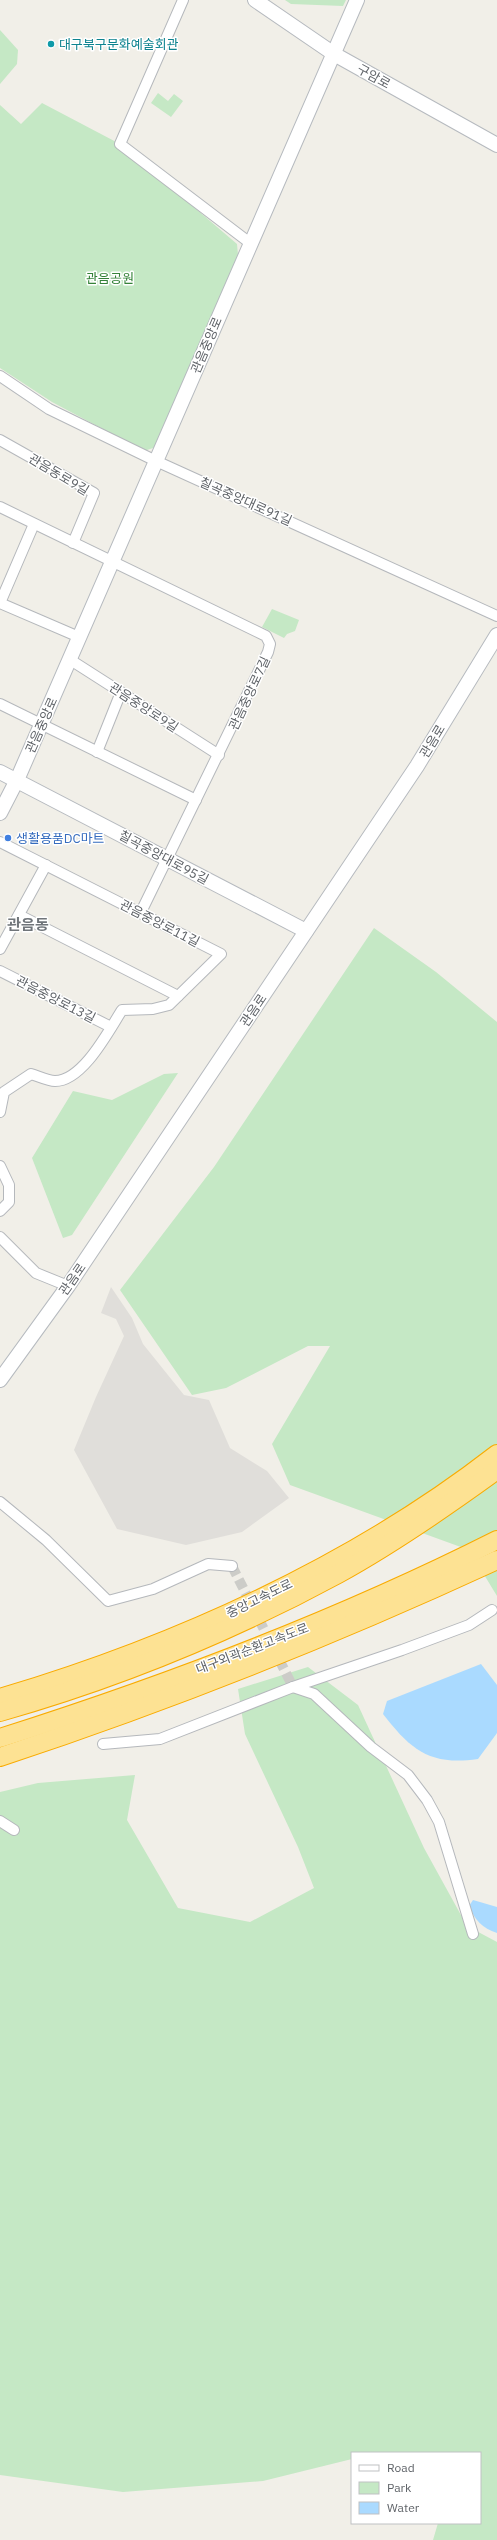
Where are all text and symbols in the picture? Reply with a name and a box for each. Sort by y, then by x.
place label: 대구북구문화예술회관 [59,36,179,53]
marker: 대구북구문화예술회관 [46,39,56,49]
street label: 구암로 [354,60,394,93]
park label: 관음공원 [86,270,134,287]
street label: 관음중앙로 [187,314,226,376]
street label: 관음동로9길 [25,450,92,499]
street label: 칠곡중앙대로91길 [197,473,295,529]
street label: 관음중앙로7길 [225,654,274,733]
street label: 관음중앙로9길 [106,679,182,736]
street label: 관음중앙로 [22,694,61,756]
street label: 관음로 [416,721,449,761]
street label: 칠곡중앙대로95길 [116,827,212,888]
place label: 생활용품DC마트 [16,830,105,847]
marker: 생활용품DC마트 [3,833,13,843]
street label: 관음중앙로11길 [117,896,203,951]
district label: 관음동 [7,915,49,934]
street label: 관음중앙로13길 [13,972,99,1027]
street label: 관음로 [236,991,271,1030]
street label: 관음로 [55,1260,90,1299]
street label: 중앙고속도로 [223,1575,295,1622]
street label: 대구외곽순환고속도로 [193,1619,311,1678]
legend [351,2452,481,2524]
text: Road [387,2460,415,2475]
text: Park [387,2480,412,2495]
text: Water [387,2500,420,2515]

